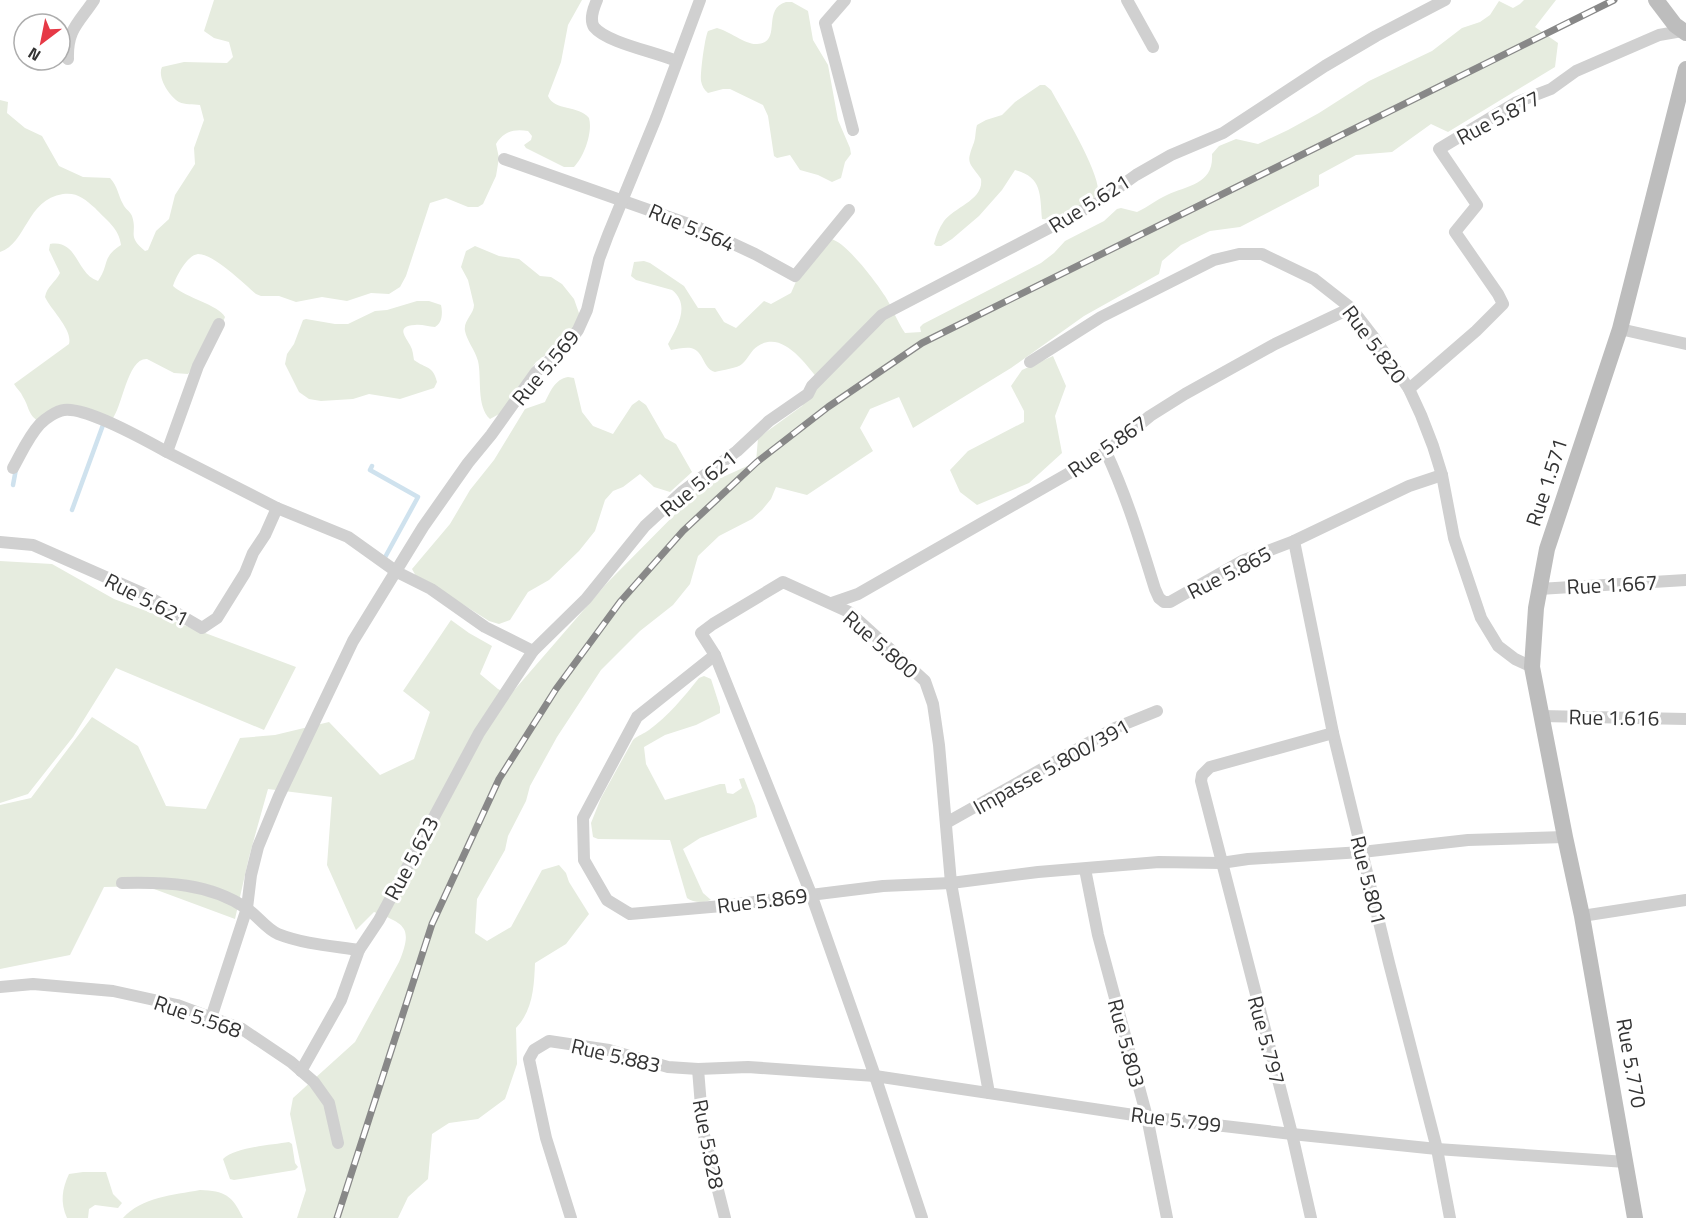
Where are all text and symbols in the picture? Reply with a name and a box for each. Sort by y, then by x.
north arrow [12,12,72,72]
text: N [23,42,45,68]
street label: Rue 5.877 [1450,82,1546,152]
street label: Rue 5.621 [1042,165,1136,241]
street label: Rue 5.564 [644,195,740,259]
street label: Rue 5.820 [1335,298,1415,390]
street label: Rue 5.569 [504,322,586,412]
street label: Rue 5.867 [1061,407,1153,485]
street label: Rue 1.571 [1517,434,1575,530]
street label: Rue 5.621 [653,442,743,524]
street label: Rue 5.865 [1181,537,1277,607]
street label: Rue 5.621 [99,564,195,634]
street label: Rue 1.667 [1566,566,1658,602]
street label: Rue 5.800 [836,602,926,686]
street label: Rue 1.616 [1568,700,1660,734]
street label: Impasse 5.800/391 [967,710,1135,822]
street label: Rue 5.623 [376,810,446,906]
street label: Rue 5.801 [1342,832,1396,928]
street label: Rue 5.869 [715,879,809,921]
street label: Rue 5.568 [150,986,246,1046]
street label: Rue 5.797 [1240,992,1294,1088]
street label: Rue 5.803 [1100,995,1154,1091]
street label: Rue 5.770 [1608,1015,1656,1111]
street label: Rue 5.883 [568,1029,664,1081]
street label: Rue 5.828 [685,1096,733,1192]
street label: Rue 5.799 [1129,1098,1223,1140]

